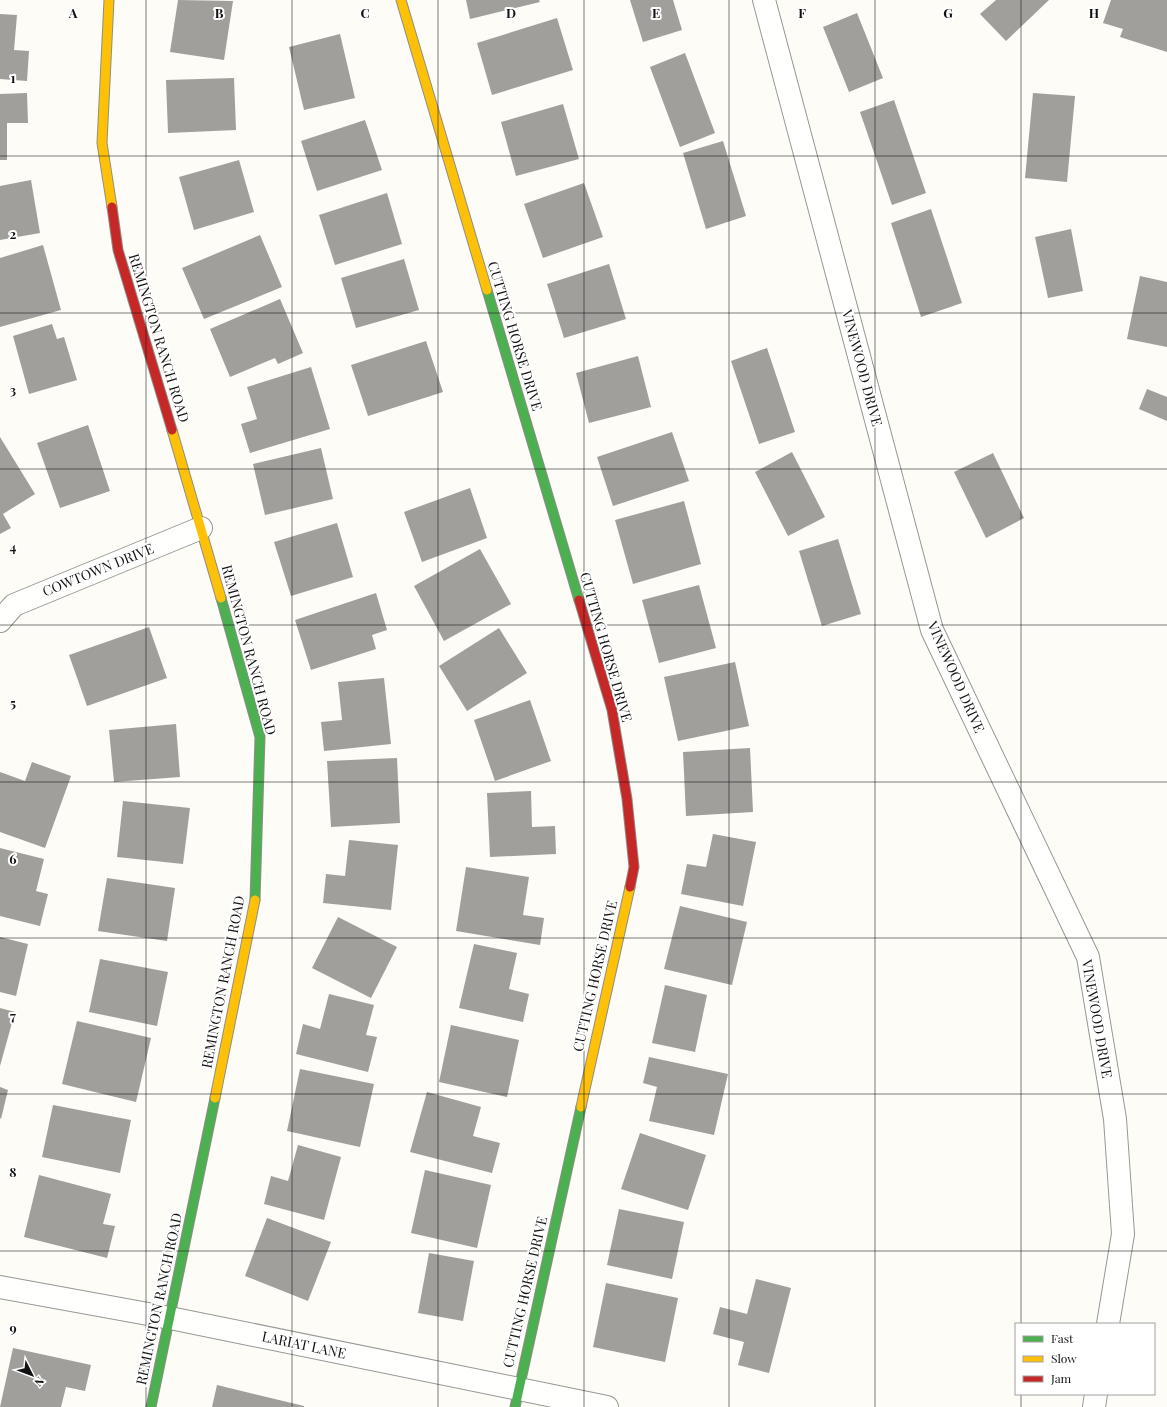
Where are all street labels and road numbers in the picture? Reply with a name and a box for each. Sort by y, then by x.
street label: REMINGTON RANCH ROAD [125,251,194,425]
street label: CUTTING HORSE DRIVE [484,259,547,413]
street label: VINEWOOD DRIVE [838,307,887,428]
street label: COWTOWN DRIVE [39,539,156,601]
street label: REMINGTON RANCH ROAD [218,563,281,737]
street label: CUTTING HORSE DRIVE [576,570,637,724]
street label: VINEWOOD DRIVE [923,617,990,735]
street label: REMINGTON RANCH ROAD [196,894,249,1070]
street label: CUTTING HORSE DRIVE [568,898,621,1054]
street label: VINEWOOD DRIVE [1078,957,1117,1080]
street label: REMINGTON RANCH ROAD [131,1211,186,1387]
street label: CUTTING HORSE DRIVE [498,1214,551,1370]
street label: LARIAT LANE [260,1326,348,1363]

